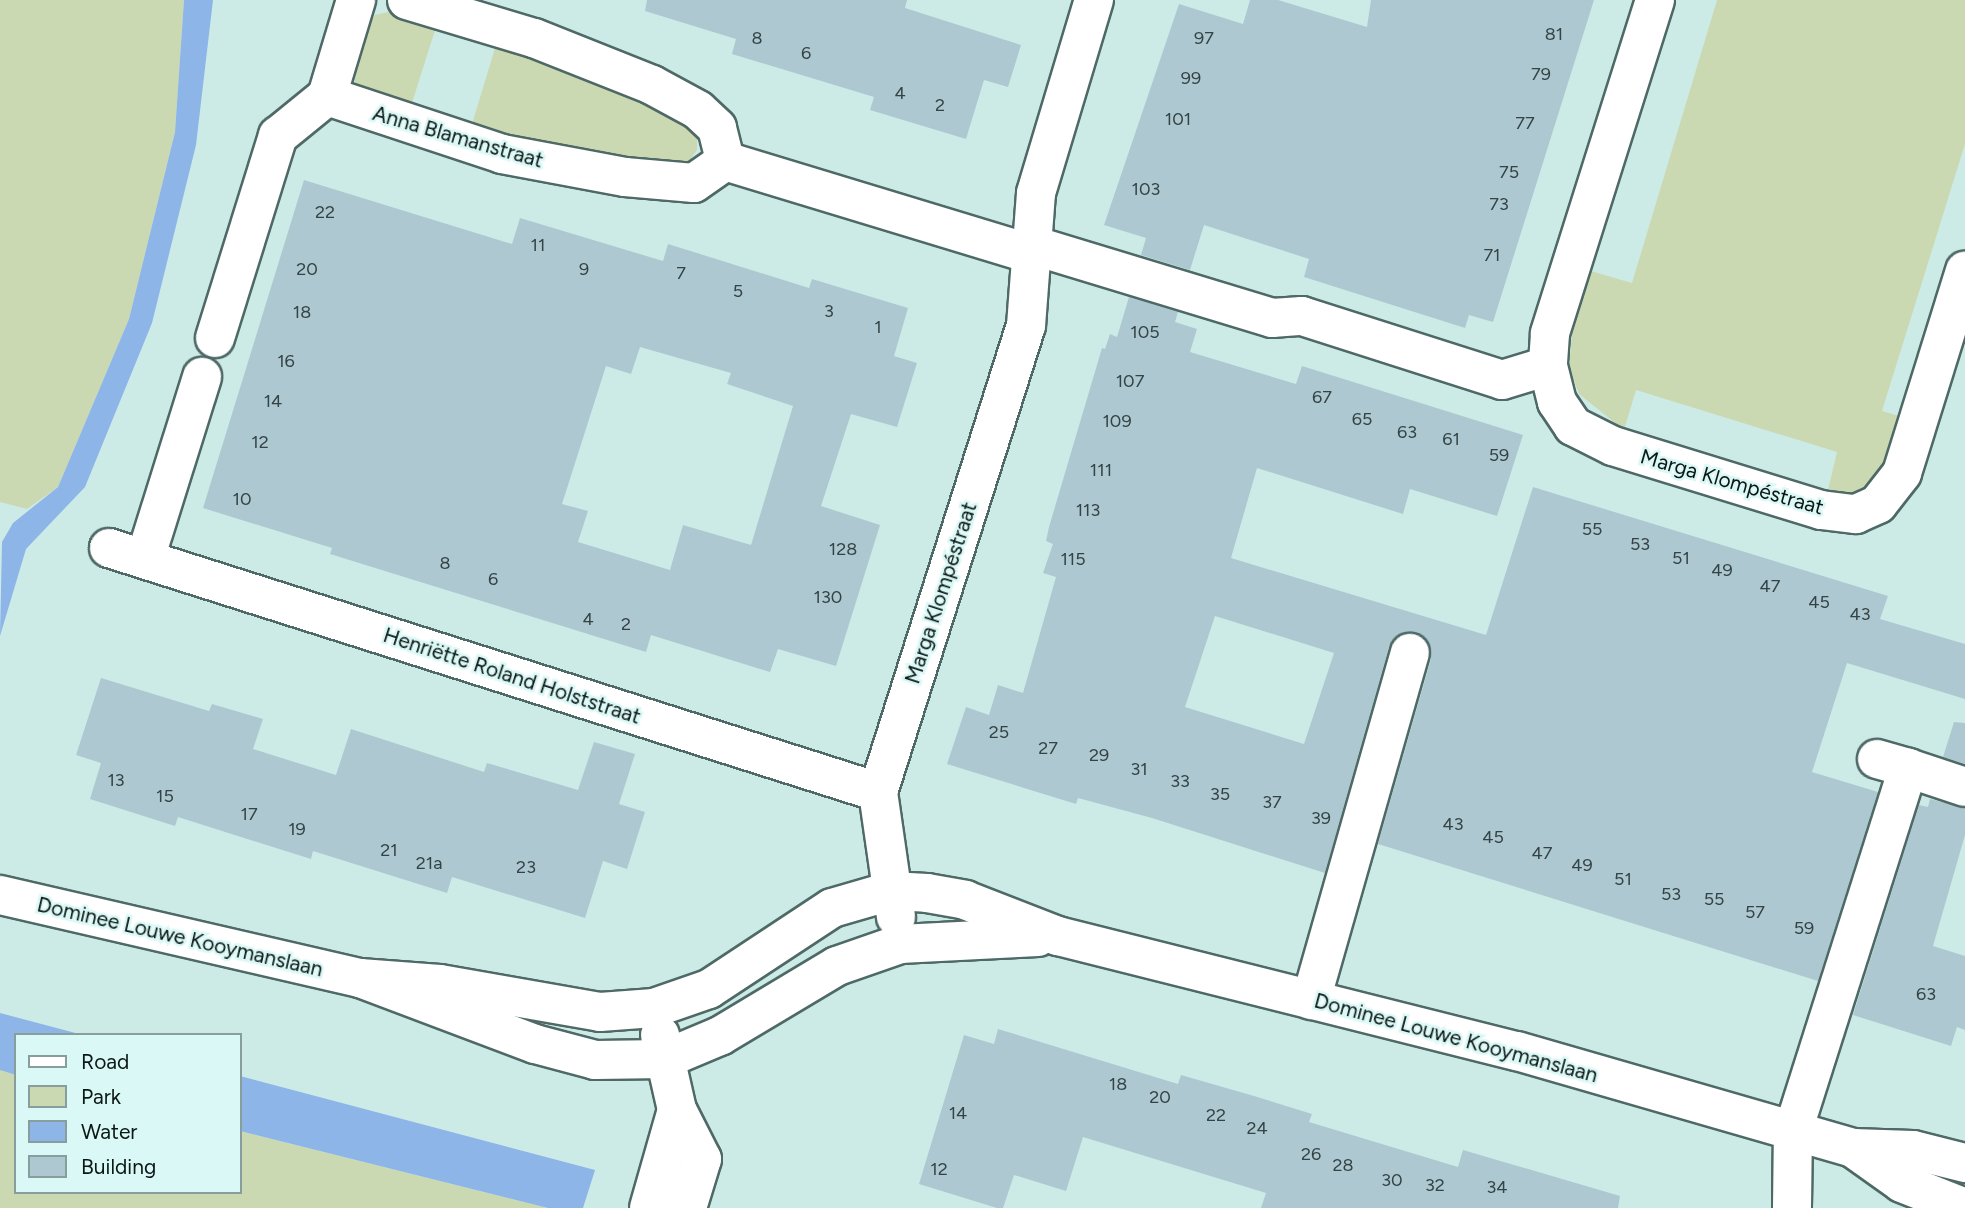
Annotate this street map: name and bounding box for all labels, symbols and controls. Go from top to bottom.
house number: 81 [1545,23,1563,45]
house number: 8 [751,27,763,49]
house number: 97 [1194,27,1214,49]
house number: 6 [801,42,811,64]
house number: 79 [1531,63,1551,85]
house number: 99 [1181,67,1201,89]
house number: 4 [894,82,906,104]
house number: 2 [935,94,945,116]
street label: Anna Blamanstraat [370,101,546,173]
house number: 101 [1165,108,1191,130]
house number: 77 [1515,112,1535,134]
house number: 75 [1499,161,1519,183]
house number: 103 [1132,178,1160,200]
house number: 73 [1489,193,1509,215]
house number: 22 [315,201,335,223]
house number: 11 [531,234,545,256]
house number: 71 [1483,244,1501,266]
house number: 20 [296,258,318,280]
house number: 9 [579,258,589,280]
house number: 7 [676,262,686,284]
house number: 5 [733,280,743,302]
house number: 3 [824,300,834,322]
house number: 18 [293,301,311,323]
house number: 1 [874,316,882,338]
house number: 105 [1130,321,1160,343]
house number: 16 [277,350,295,372]
house number: 107 [1116,370,1144,392]
house number: 67 [1312,386,1332,408]
house number: 14 [264,390,282,412]
house number: 65 [1352,408,1372,430]
house number: 109 [1102,410,1132,432]
house number: 63 [1397,421,1417,443]
house number: 61 [1442,428,1460,450]
house number: 12 [251,431,269,453]
house number: 59 [1489,444,1509,466]
street label: Marga Klompéstraat [1638,444,1826,520]
house number: 111 [1090,459,1112,481]
house number: 10 [233,488,251,510]
street label: Marga Klompéstraat [900,499,982,687]
house number: 113 [1076,499,1100,521]
house number: 55 [1582,518,1602,540]
house number: 53 [1630,533,1650,555]
house number: 128 [829,538,857,560]
house number: 51 [1672,547,1690,569]
house number: 115 [1060,548,1086,570]
house number: 8 [439,552,451,574]
house number: 49 [1711,559,1733,581]
house number: 6 [488,568,498,590]
house number: 47 [1760,575,1780,597]
house number: 130 [814,586,842,608]
house number: 45 [1808,591,1830,613]
house number: 43 [1850,603,1870,625]
house number: 4 [582,608,594,630]
house number: 2 [621,613,631,635]
street label: Henriëtte Roland Holststraat [380,622,644,730]
house number: 25 [989,721,1009,743]
house number: 27 [1038,737,1058,759]
house number: 29 [1089,744,1109,766]
house number: 31 [1130,758,1148,780]
house number: 13 [107,769,125,791]
house number: 33 [1170,770,1190,792]
house number: 35 [1210,783,1230,805]
house number: 15 [156,785,174,807]
house number: 37 [1262,791,1282,813]
house number: 17 [240,803,258,825]
house number: 39 [1311,807,1331,829]
house number: 43 [1443,813,1463,835]
house number: 19 [288,818,306,840]
house number: 45 [1482,826,1504,848]
house number: 21 [380,839,398,861]
house number: 47 [1532,842,1552,864]
house number: 21a [416,852,442,874]
house number: 49 [1571,854,1593,876]
house number: 23 [516,856,536,878]
house number: 51 [1614,868,1632,890]
house number: 53 [1661,883,1681,905]
house number: 55 [1704,888,1724,910]
street label: Dominee Louwe Kooymanslaan [35,892,325,982]
house number: 57 [1745,901,1765,923]
house number: 59 [1794,917,1814,939]
house number: 63 [1916,983,1936,1005]
street label: Dominee Louwe Kooymanslaan [1311,988,1601,1088]
legend [14,1033,242,1194]
text: Road [81,1049,129,1074]
house number: 18 [1109,1073,1127,1095]
text: Park [81,1084,121,1109]
house number: 20 [1149,1086,1171,1108]
house number: 14 [949,1102,967,1124]
house number: 22 [1206,1104,1226,1126]
house number: 24 [1246,1117,1268,1139]
text: Water [81,1119,137,1144]
house number: 26 [1301,1143,1321,1165]
text: Building [81,1154,156,1179]
house number: 28 [1332,1154,1354,1176]
house number: 12 [930,1158,948,1180]
house number: 30 [1381,1169,1403,1191]
house number: 32 [1425,1174,1445,1196]
house number: 34 [1487,1176,1507,1198]

